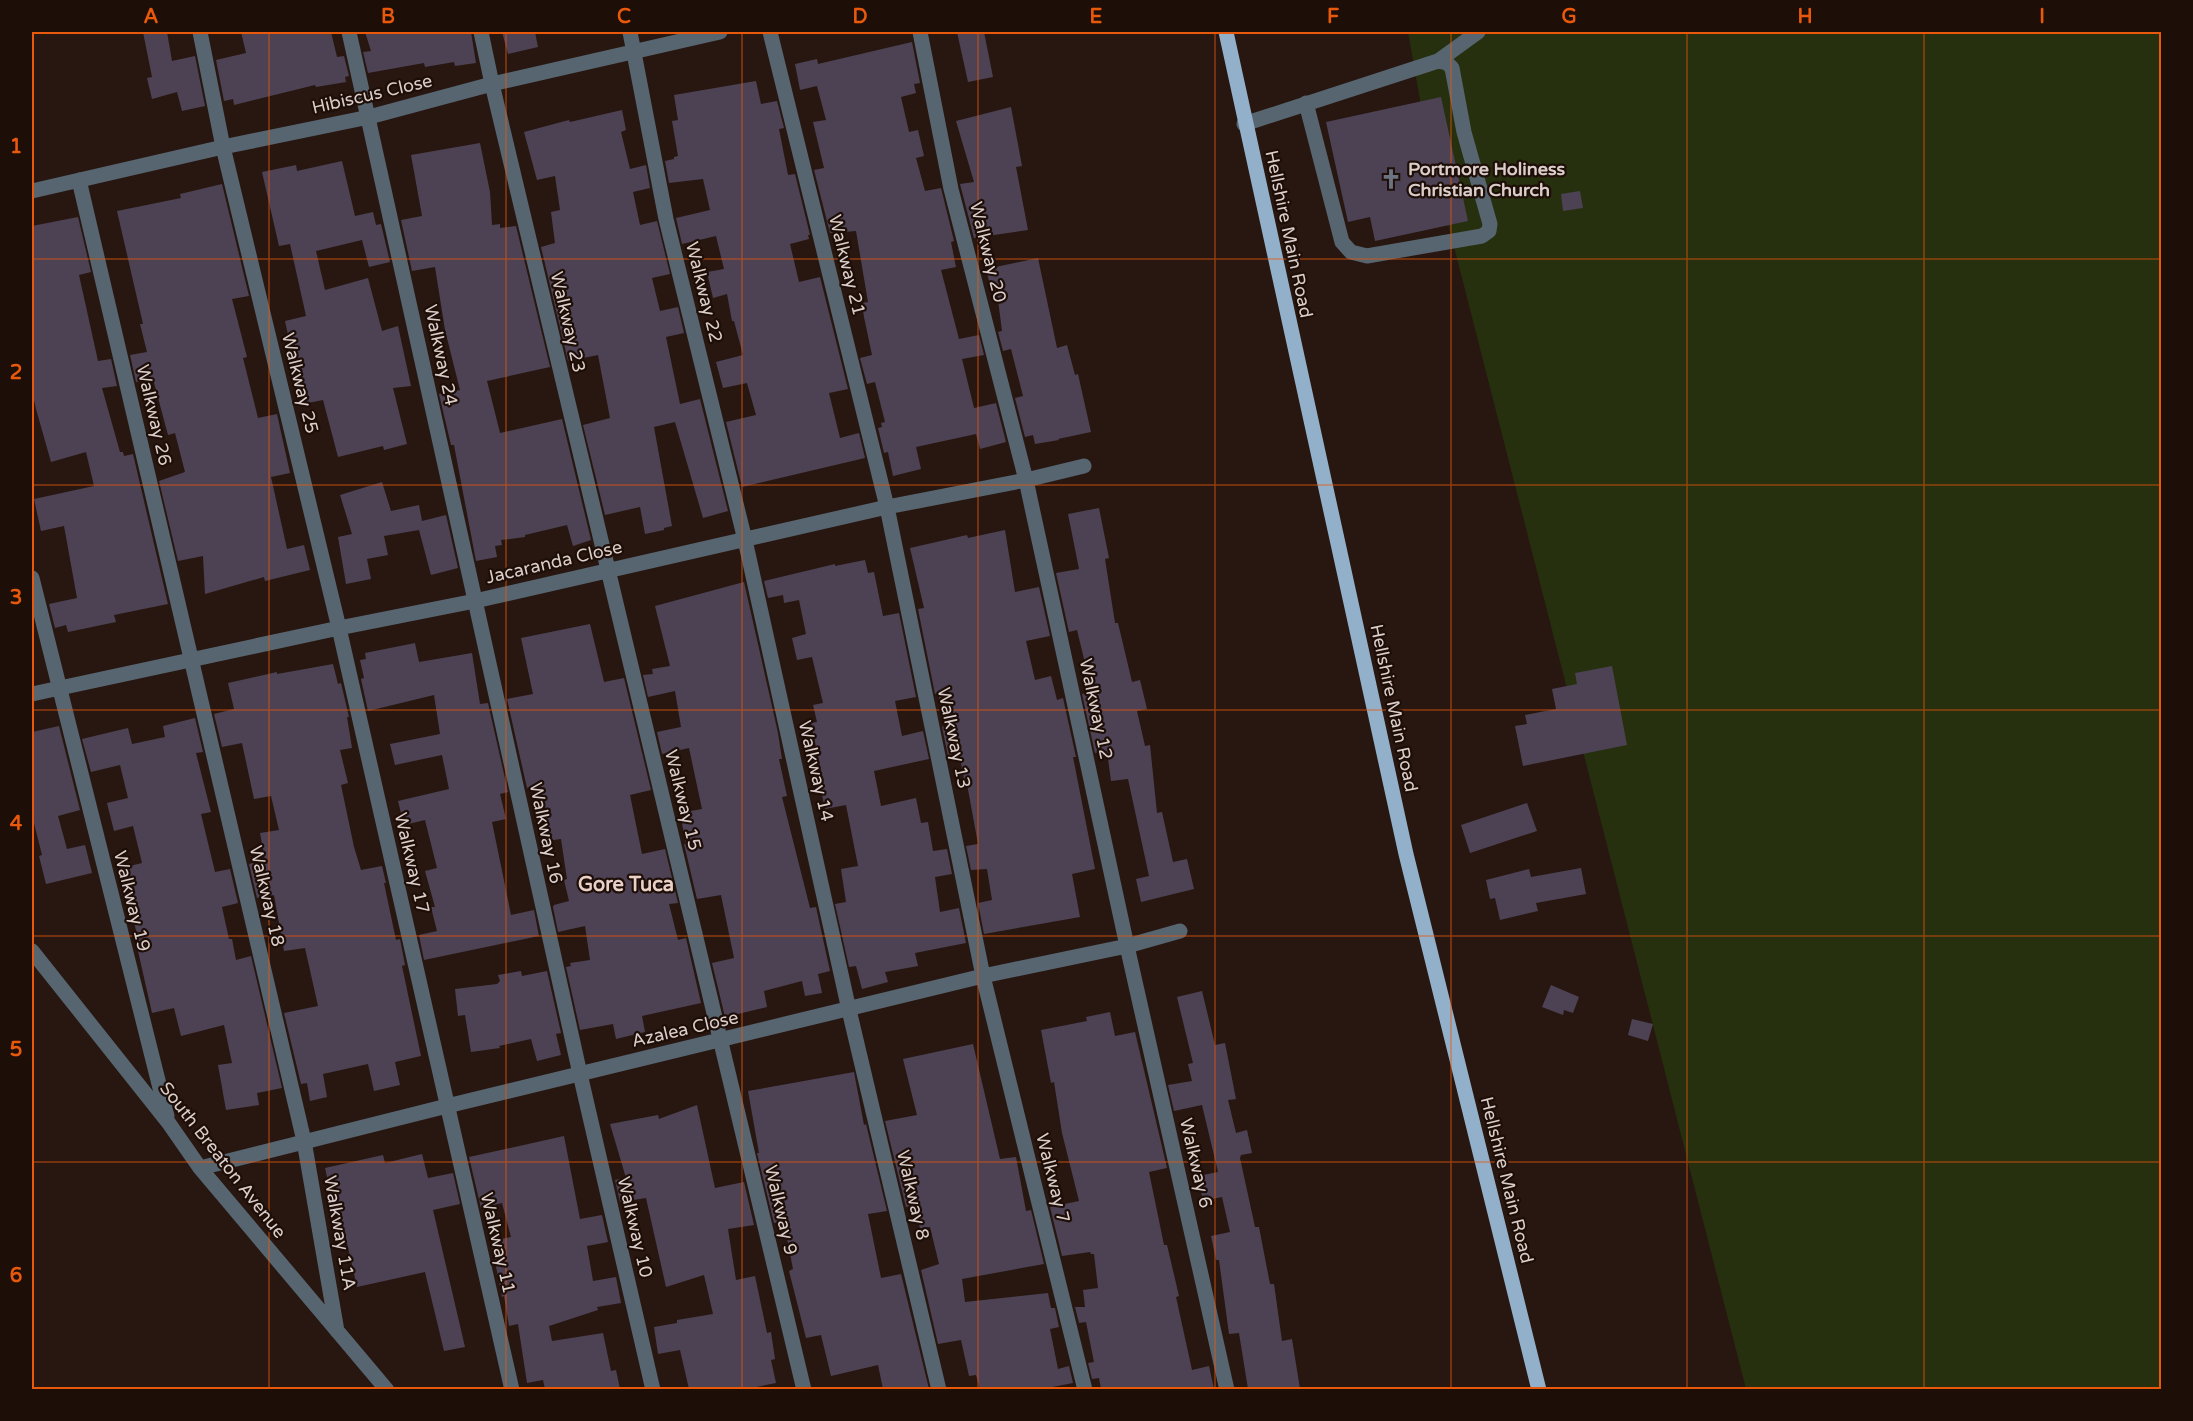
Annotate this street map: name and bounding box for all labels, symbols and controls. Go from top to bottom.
text: A [144,5,159,29]
text: B [381,5,395,29]
text: C [617,5,631,29]
text: D [852,5,868,29]
text: E [1090,5,1103,29]
text: F [1327,5,1339,29]
text: G [1561,5,1577,29]
text: H [1797,5,1813,29]
text: I [2039,5,2045,29]
street label: Hibiscus Close [310,69,434,119]
text: 1 [10,135,22,159]
street label: Hellshire Main Road [1260,148,1318,320]
place label: Portmore Holiness Christian Church [1408,158,1566,201]
church icon: Portmore Holiness Christian Church [1379,167,1403,191]
street label: Walkway 20 [965,199,1011,305]
street label: Walkway 21 [824,212,870,318]
street label: Walkway 22 [681,239,727,345]
street label: Walkway 23 [546,269,590,375]
street label: Walkway 24 [420,302,462,408]
street label: Walkway 25 [277,330,323,436]
text: 2 [10,361,22,385]
street label: Walkway 26 [132,362,176,468]
street label: Jacaranda Close [484,536,624,588]
text: 3 [10,586,22,610]
street label: Hellshire Main Road [1365,622,1423,794]
street label: Walkway 12 [1075,656,1117,762]
street label: Walkway 13 [933,685,975,791]
street label: Walkway 14 [794,718,838,824]
street label: Walkway 15 [660,747,706,853]
street label: Walkway 16 [525,780,567,886]
street label: Walkway 17 [390,810,434,916]
text: 4 [10,812,23,836]
street label: Walkway 18 [245,843,289,949]
street label: Walkway 19 [109,848,155,954]
district label: Gore Tuca [578,873,674,897]
street label: Azalea Close [630,1006,740,1052]
text: 5 [10,1038,22,1062]
street label: South Breaton Avenue [155,1077,291,1243]
street label: Hellshire Main Road [1476,1094,1538,1266]
street label: Walkway 6 [1175,1116,1217,1210]
street label: Walkway 7 [1031,1131,1075,1225]
street label: Walkway 8 [892,1148,934,1242]
street label: Walkway 9 [760,1163,802,1257]
street label: Walkway 11A [319,1174,361,1292]
street label: Walkway 10 [613,1174,657,1280]
street label: Walkway 11 [476,1190,520,1296]
text: 6 [10,1264,22,1288]

